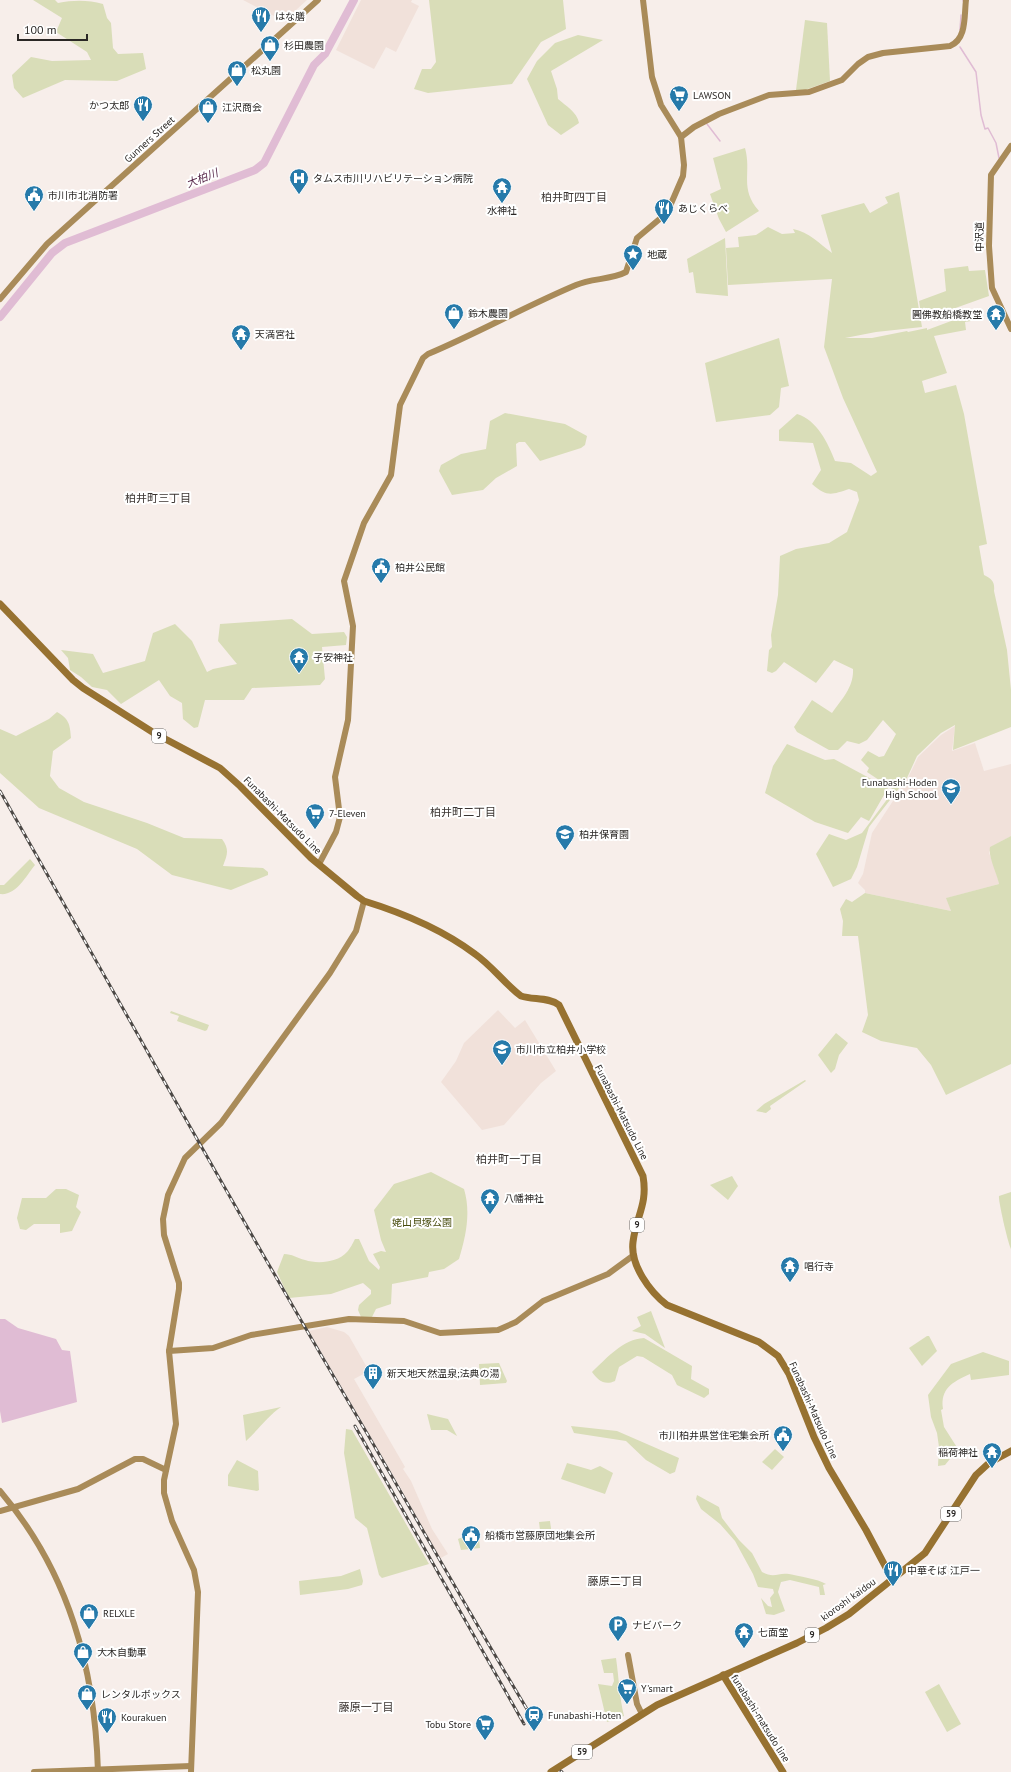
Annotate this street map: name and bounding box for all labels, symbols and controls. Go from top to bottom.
restaurant icon: はな膳 [250,5,272,33]
place label: はな膳 [275,10,305,23]
scale bar [18,16,87,42]
text: 100 m [24,22,57,37]
shop icon: 杉田農園 [259,34,281,62]
place label: 杉田農園 [284,39,324,52]
shop icon: 松丸園 [226,59,248,87]
place label: 松丸園 [251,64,281,77]
supermarket icon: LAWSON [668,84,690,112]
place label: LAWSON [693,89,731,102]
restaurant icon: かつ太郎 [132,94,154,122]
shop icon: 江沢商会 [197,96,219,124]
place label: かつ太郎 [89,99,129,112]
place label: 江沢商会 [222,101,262,114]
street label: Gunners Street [121,113,178,165]
water label: 大柏川 [184,165,221,190]
hospital icon: タムス市川リハビリテーション病院 [288,167,310,195]
place label: タムス市川リハビリテーション病院 [313,172,473,185]
temple icon: 水神社 [491,176,513,204]
public building icon: 市川市北消防署 [23,184,45,212]
place label: 市川市北消防署 [48,189,118,202]
district label: 柏井町四丁目 [541,190,607,204]
restaurant icon: あじくらべ [653,197,675,225]
place label: あじくらべ [678,202,728,215]
place label: 水神社 [487,204,517,217]
street label: 中沢道 [973,222,986,252]
place icon: 地蔵 [622,243,644,271]
place label: 地蔵 [647,248,667,261]
shop icon: 鈴木農園 [443,302,465,330]
temple icon: 圓佛教船橋教堂 [985,303,1007,331]
place label: 鈴木農園 [468,307,508,320]
place label: 圓佛教船橋教堂 [912,308,982,321]
temple icon: 天満宮社 [230,323,252,351]
place label: 天満宮社 [255,328,295,341]
district label: 柏井町三丁目 [125,491,191,505]
public building icon: 柏井公民館 [370,556,392,584]
place label: 柏井公民館 [395,561,445,574]
temple icon: 子安神社 [288,646,310,674]
place label: 子安神社 [313,651,353,664]
road number: 9 [152,729,166,743]
street label: Funabashi-Matsudo Line [241,774,324,857]
place label: Funabashi-Hoden High School [862,776,937,801]
school or university icon: Funabashi-Hoden High School [940,777,962,805]
supermarket icon: 7-Eleven [304,802,326,830]
district label: 柏井町二丁目 [430,805,496,819]
place label: 7-Eleven [329,807,366,820]
school or university icon: 柏井保育園 [554,823,576,851]
place label: 柏井保育園 [579,828,629,841]
school or university icon: 市川市立柏井小学校 [491,1038,513,1066]
place label: 市川市立柏井小学校 [516,1043,606,1056]
street label: Funabashi-Matsudo Line [592,1063,651,1162]
district label: 柏井町一丁目 [476,1152,542,1166]
temple icon: 八幡神社 [479,1187,501,1215]
place label: 八幡神社 [504,1192,544,1205]
park label: 姥山貝塚公園 [392,1216,452,1229]
road number: 9 [630,1218,644,1232]
temple icon: 唱行寺 [779,1255,801,1283]
place label: 唱行寺 [804,1260,834,1273]
street label: Funabashi-Matsudo Line [786,1360,841,1461]
building icon: 新天地天然温泉;法典の湯 [362,1362,384,1390]
place label: 新天地天然温泉;法典の湯 [387,1367,500,1380]
public building icon: 市川柏井県営住宅集会所 [772,1424,794,1452]
place label: 市川柏井県営住宅集会所 [659,1429,769,1442]
temple icon: 稲荷神社 [981,1441,1003,1469]
place label: 稲荷神社 [938,1446,978,1459]
road number: 59 [941,1507,961,1521]
public building icon: 船橋市営藤原団地集会所 [460,1524,482,1552]
place label: 船橋市営藤原団地集会所 [485,1529,595,1542]
restaurant icon: 中華そば 江戸一 [882,1559,904,1587]
place label: 中華そば 江戸一 [907,1564,980,1577]
district label: 藤原二丁目 [588,1574,643,1588]
street label: kioroshi kaidou [818,1575,878,1624]
shop icon: RELXLE [78,1602,100,1630]
place label: RELXLE [103,1607,135,1620]
parking icon: ナビパーク [607,1614,629,1642]
place label: ナビパーク [632,1619,682,1632]
temple icon: 七面堂 [733,1621,755,1649]
place label: 七面堂 [758,1626,788,1639]
road number: 9 [805,1628,819,1642]
shop icon: 大木自動車 [72,1641,94,1669]
place label: 大木自動車 [97,1646,147,1659]
street label: funabashi-matsudo line [728,1672,793,1765]
supermarket icon: Y'smart [616,1677,638,1705]
place label: Y'smart [641,1682,673,1695]
shop icon: レンタルボックス [76,1683,98,1711]
place label: レンタルボックス [101,1688,181,1701]
district label: 藤原一丁目 [339,1700,394,1714]
station icon: Funabashi-Hoten [523,1704,545,1732]
restaurant icon: Kourakuen [96,1706,118,1734]
place label: Funabashi-Hoten [548,1709,621,1722]
place label: Kourakuen [121,1711,166,1724]
supermarket icon: Tobu Store [474,1713,496,1741]
place label: Tobu Store [425,1718,471,1731]
road number: 59 [572,1745,592,1759]

